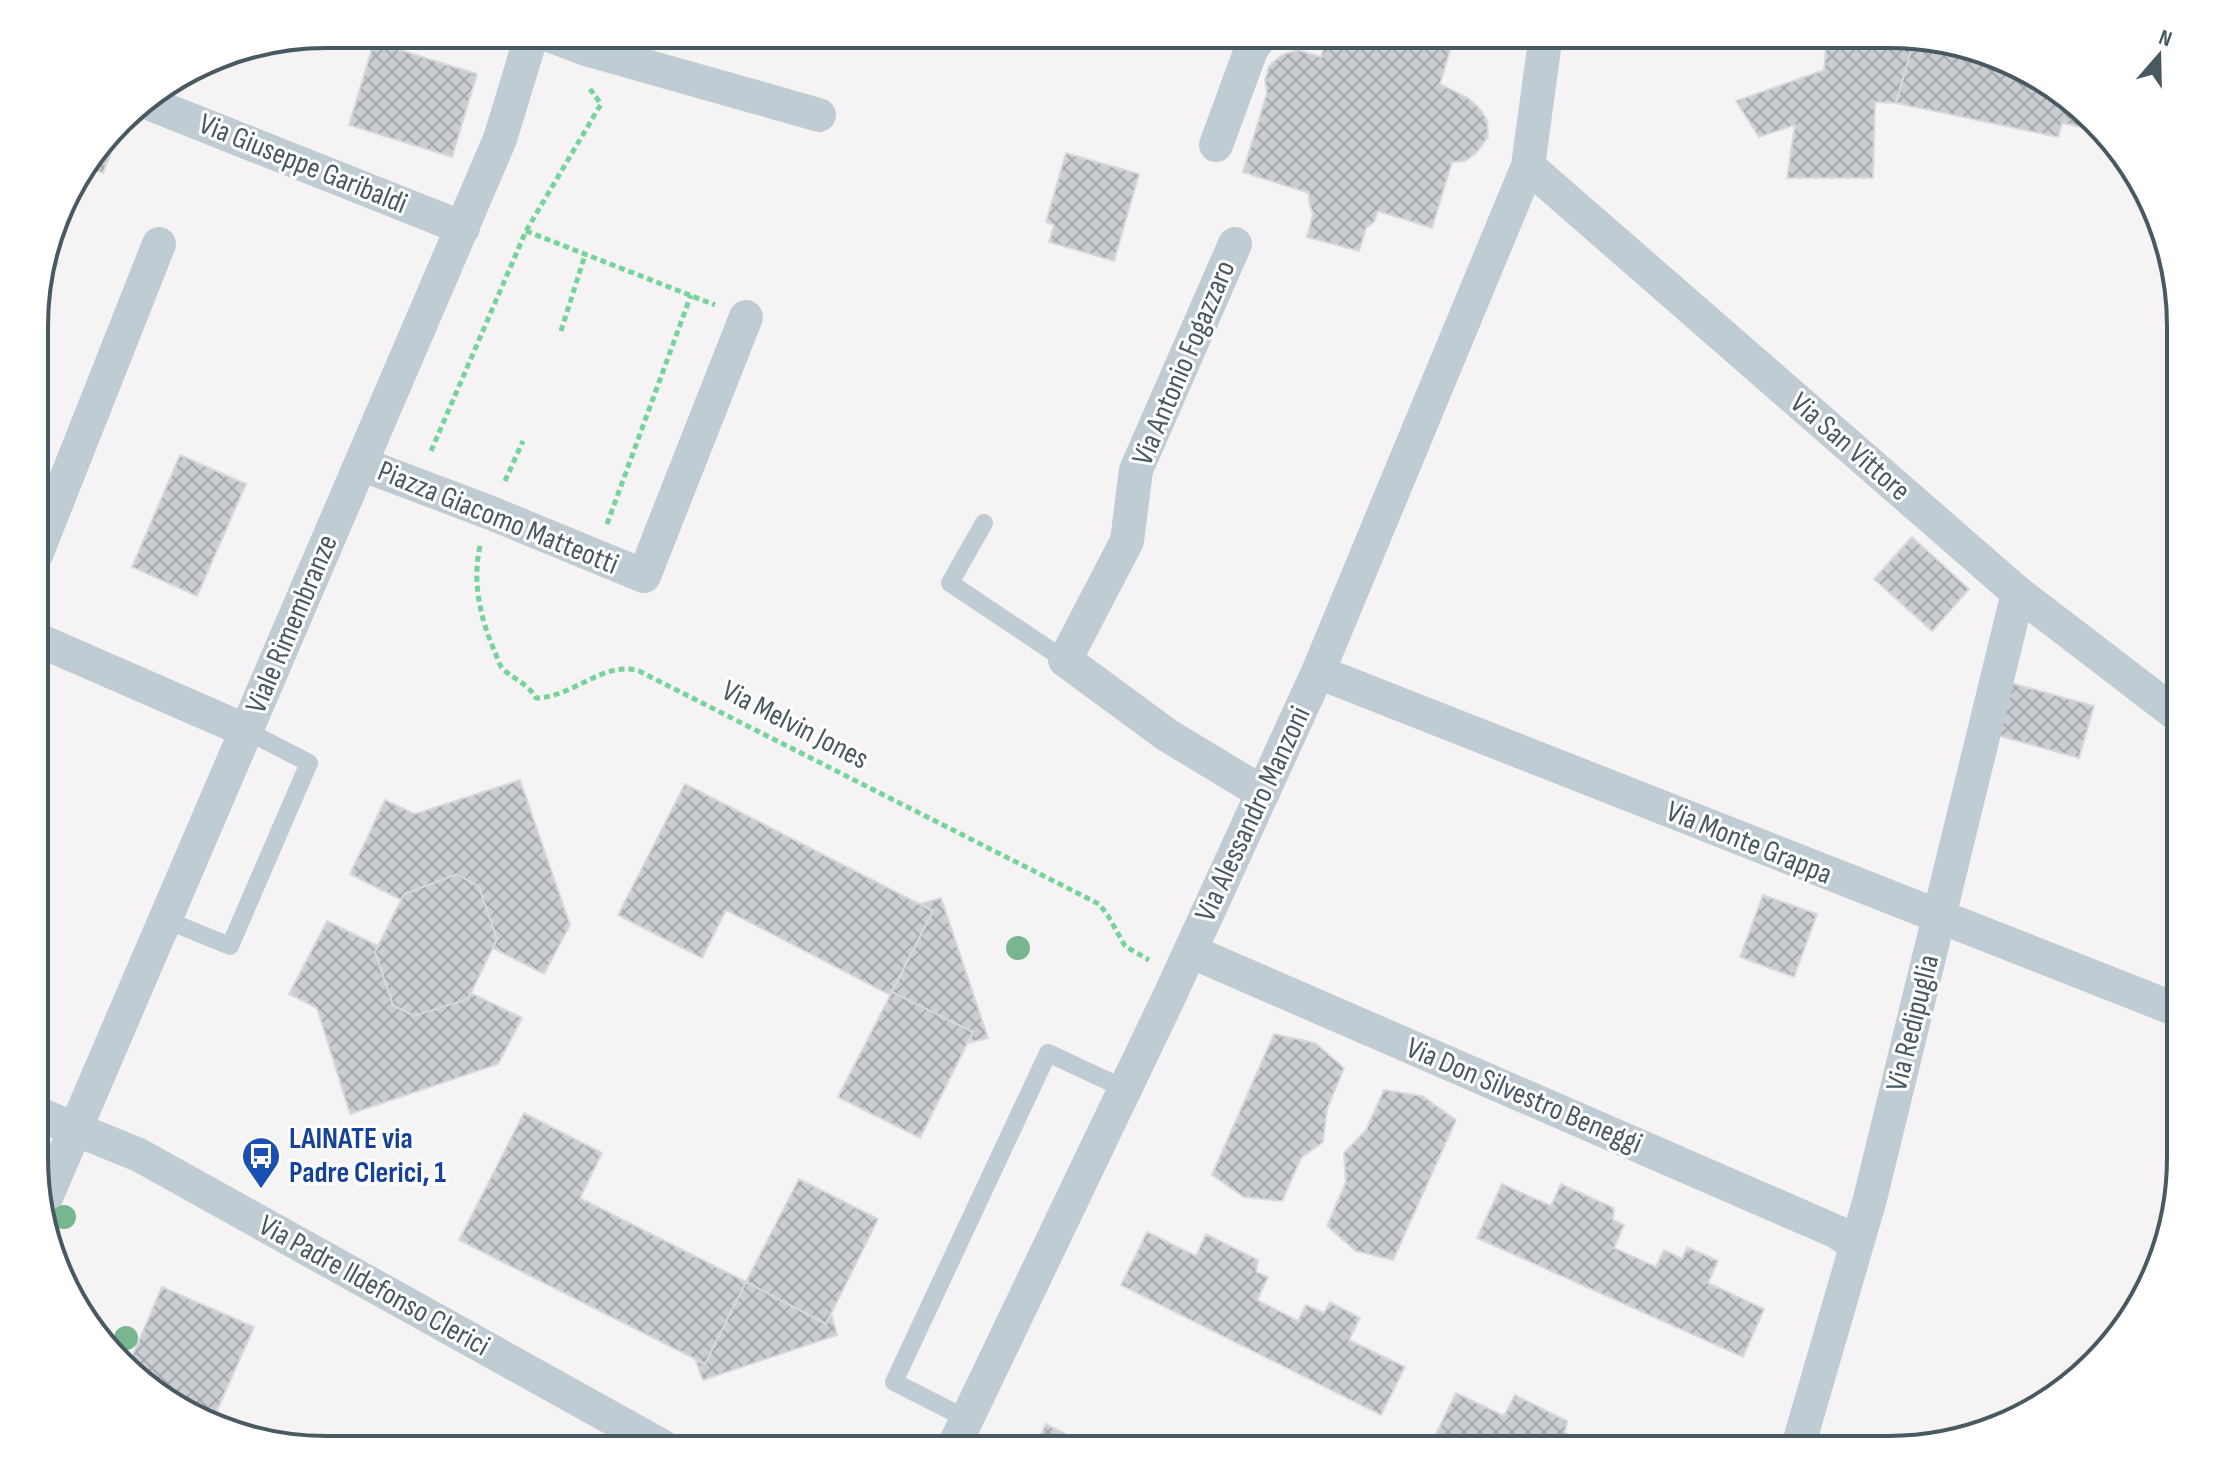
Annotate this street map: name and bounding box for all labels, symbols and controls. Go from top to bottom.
north arrow [2119,16,2199,96]
text: N [2155,24,2175,53]
street label: Via Giuseppe Garibaldi [194,106,412,222]
street label: Via Antonio Fogazzaro [1125,255,1243,471]
street label: Via San Vittore [1783,385,1917,509]
street label: Piazza Giacomo Matteotti [372,453,624,583]
street label: Viale Rimembranze [238,529,346,719]
street label: Via Melvin Jones [716,673,874,777]
street label: Via Alessandro Manzoni [1187,701,1319,927]
street label: Via Monte Grappa [1661,793,1837,893]
street label: Via Redipuglia [1879,951,1947,1095]
street label: Via Don Silvestro Beneggi [1401,1030,1647,1162]
place label: LAINATE via Padre Clerici, 1 [289,1121,446,1191]
bus stop icon: LAINATE via Padre Clerici, 1 [240,1135,282,1190]
street label: Via Padre Ildefonso Clerici [252,1208,496,1364]

